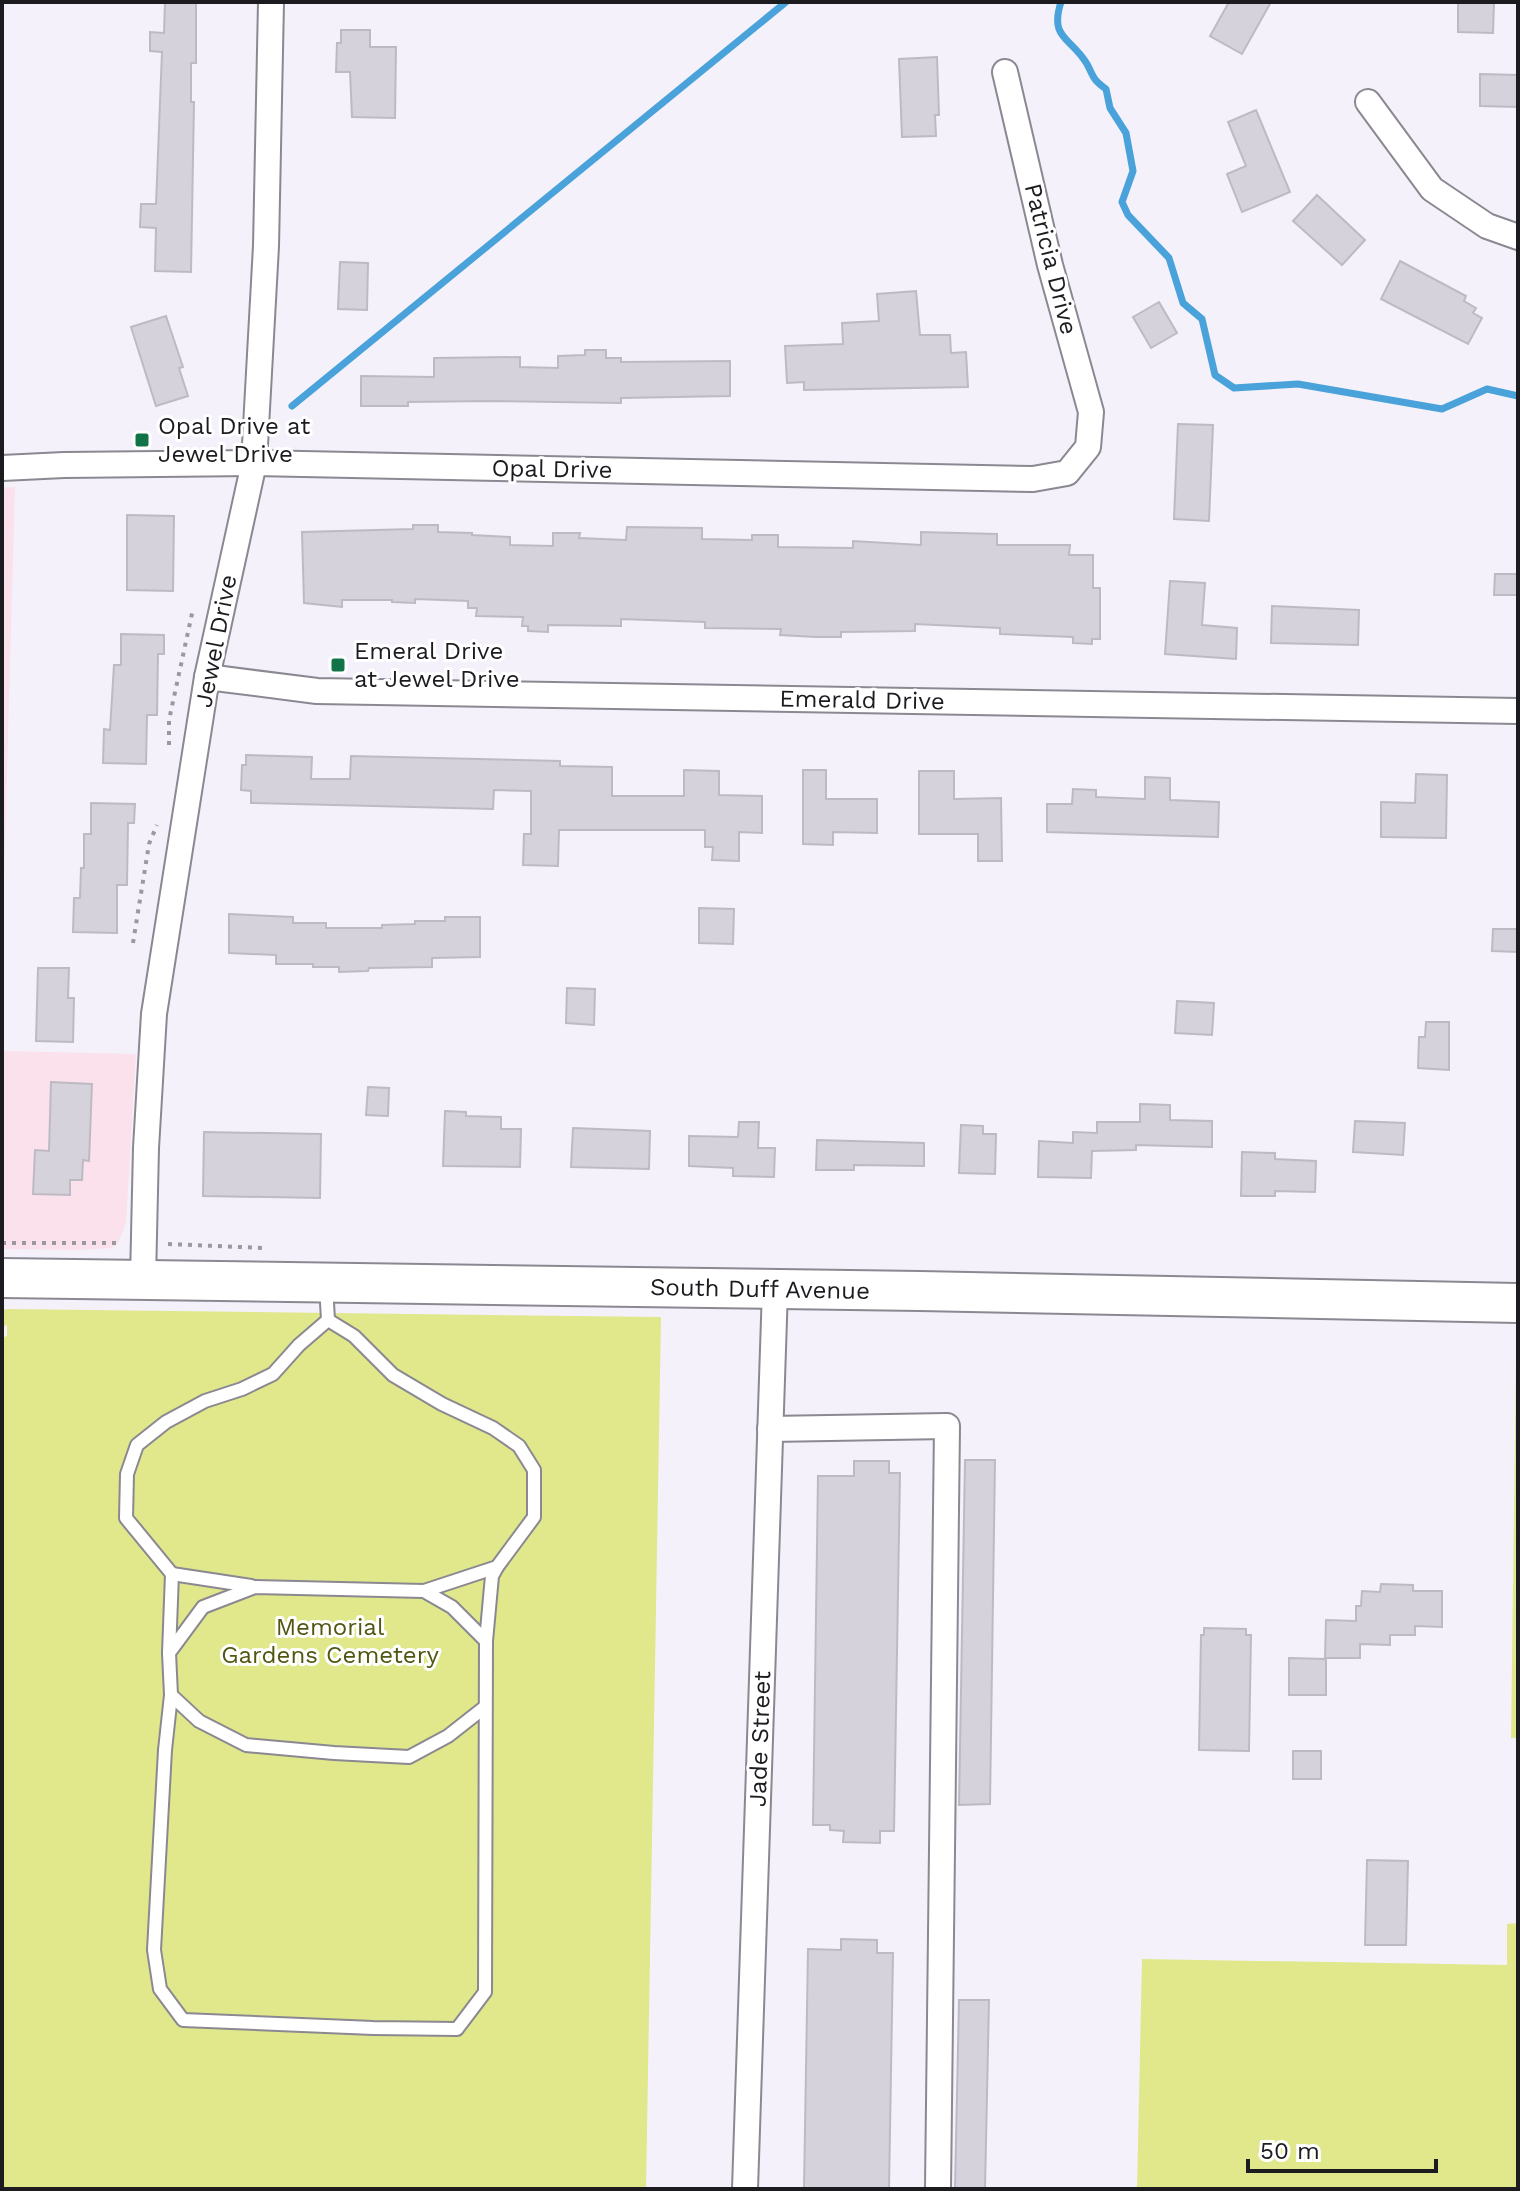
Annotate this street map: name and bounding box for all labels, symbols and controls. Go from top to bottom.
street label: Patricia Drive [1019,181,1083,337]
place label: Opal Drive at Jewel Drive [158,412,310,468]
marker: Opal Drive at Jewel Drive [133,431,151,449]
street label: Opal Drive [491,454,613,484]
street label: Jewel Drive [189,572,243,710]
place label: Emeral Drive at Jewel Drive [354,637,520,693]
marker: Emeral Drive at Jewel Drive [329,656,347,674]
street label: Emerald Drive [779,685,945,715]
street label: South Duff Avenue [650,1273,870,1305]
park label: Memorial Gardens Cemetery [221,1613,439,1669]
street label: Jade Street [744,1671,776,1807]
scale bar [1248,2123,1436,2173]
text: 50 m [1260,2137,1320,2165]

